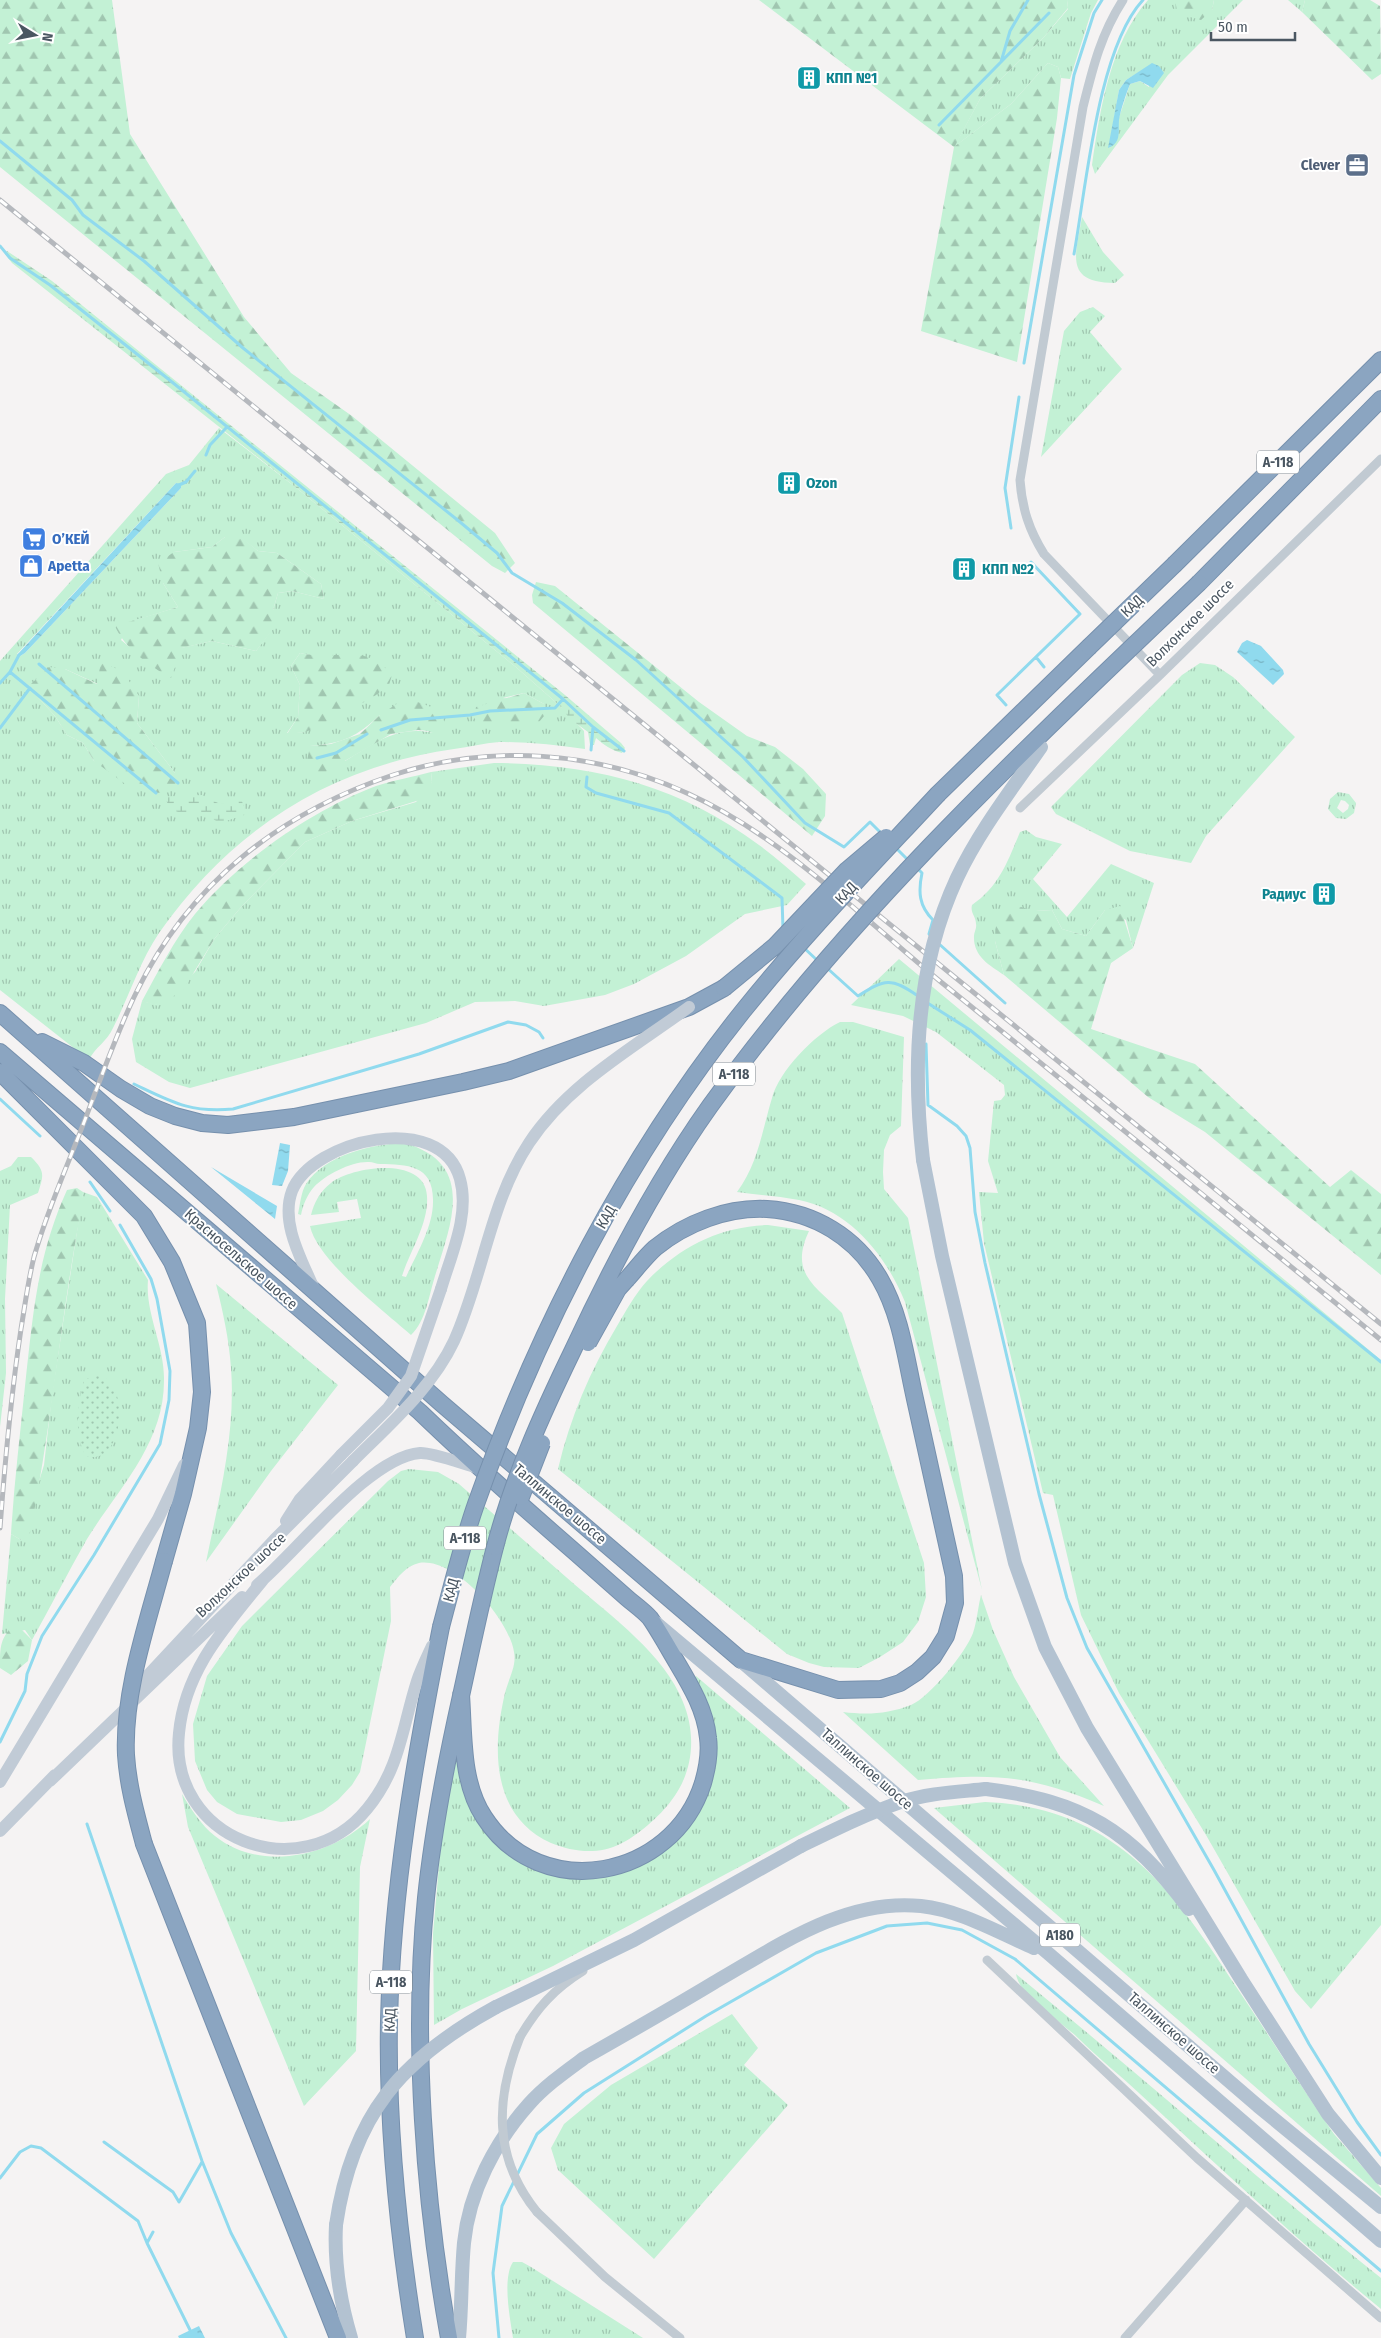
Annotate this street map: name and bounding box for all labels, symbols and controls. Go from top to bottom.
north arrow [10,10,60,60]
scale bar [1211,10,1295,42]
text: 50 m [1218,18,1248,36]
text: N [38,32,56,43]
building icon: КПП №1 [796,65,822,91]
place label: КПП №1 [826,69,877,87]
office icon: Clever [1344,152,1370,178]
place label: Clever [1301,156,1341,174]
road number: А-118 [1257,451,1299,474]
building icon: Ozon [776,470,802,496]
place label: Ozon [806,474,837,492]
supermarket icon: О’КЕЙ [21,526,47,552]
place label: О’КЕЙ [52,530,90,548]
shop icon: Apetta [18,553,44,579]
building icon: КПП №2 [951,556,977,582]
place label: Apetta [47,557,90,575]
place label: КПП №2 [982,560,1034,578]
street label: Волхонское шоссе [1142,575,1238,671]
street label: КАД [1117,591,1147,621]
street label: КАД [831,878,861,908]
building icon: Радиус [1311,881,1337,907]
place label: Радиус [1262,885,1306,903]
road number: А-118 [713,1062,755,1086]
street label: КАД [592,1202,620,1232]
street label: Красносельское шоссе [181,1205,301,1313]
street label: Таллинское шоссе [510,1460,610,1548]
road number: А-118 [444,1526,486,1550]
street label: Волхонское шоссе [192,1529,290,1621]
street label: КАД [439,1576,463,1604]
street label: Таллинское шоссе [818,1724,916,1814]
road number: A180 [1040,1924,1080,1946]
road number: А-118 [370,1970,412,1994]
street label: Таллинское шоссе [1125,1988,1223,2078]
street label: КАД [381,2008,399,2032]

